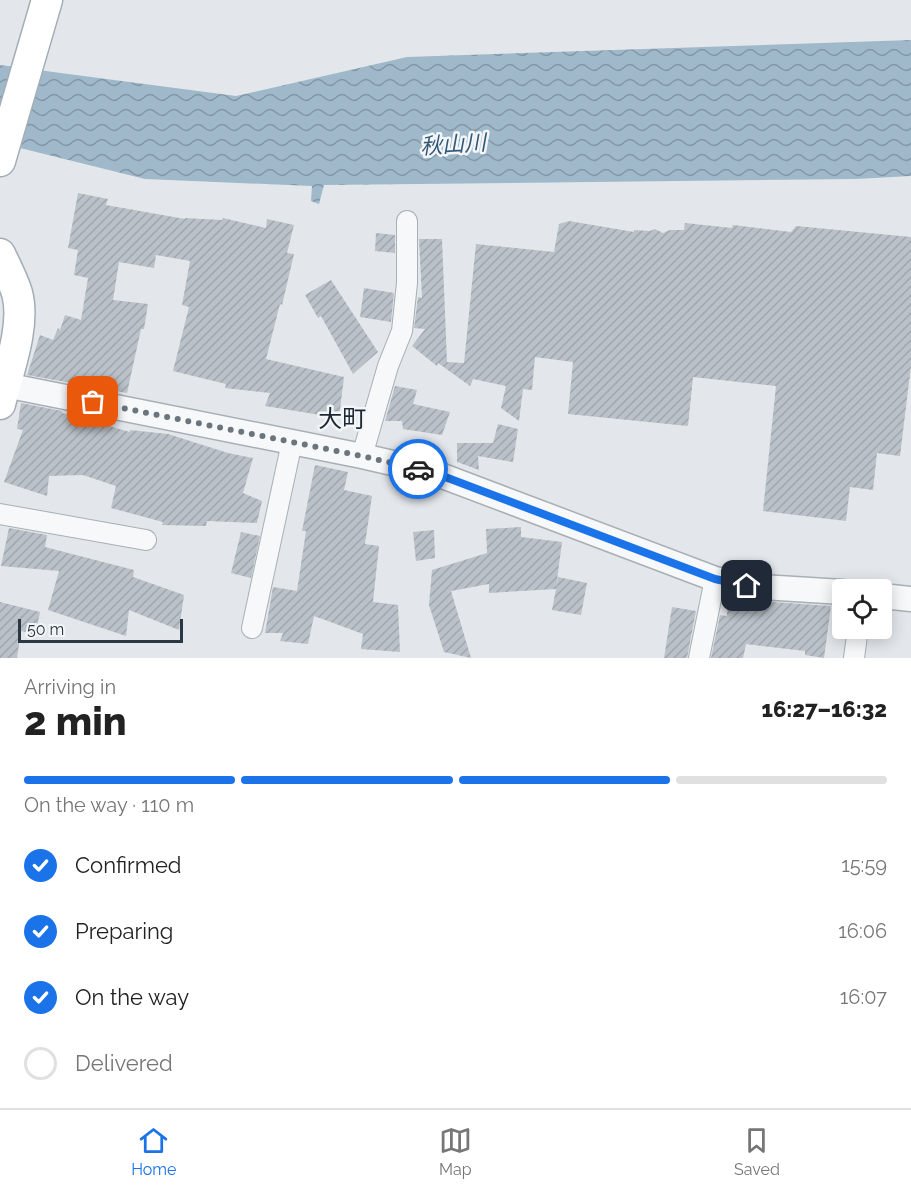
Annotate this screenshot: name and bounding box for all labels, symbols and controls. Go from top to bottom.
water label: 秋山川 [419,129,489,159]
pin [67,376,118,427]
icon: bag [76,385,109,418]
district label: 大町 [318,404,366,433]
courier [388,439,448,499]
icon: car [402,453,435,486]
pin [721,560,772,611]
icon: home [730,569,763,602]
map controls [832,579,892,639]
button: locate [832,579,892,639]
scale bar [18,616,183,644]
text: 50 m [27,620,64,639]
text: Arriving in [24,675,116,699]
text: 16:27–16:32 [762,696,887,722]
text: 2 min [24,698,127,744]
text: On the way · 110 m [24,793,194,817]
icon: check [24,849,57,882]
text: Confirmed [75,852,182,878]
text: 15:59 [841,853,887,877]
icon: check [24,915,57,948]
text: Preparing [75,918,173,944]
text: 16:06 [838,919,887,943]
icon: check [24,981,57,1014]
text: On the way [75,984,189,1010]
text: 16:07 [840,985,887,1009]
text: Delivered [75,1050,173,1076]
tab: Home [131,1124,176,1179]
tab: Map [439,1124,472,1179]
tab: Saved [734,1124,780,1179]

